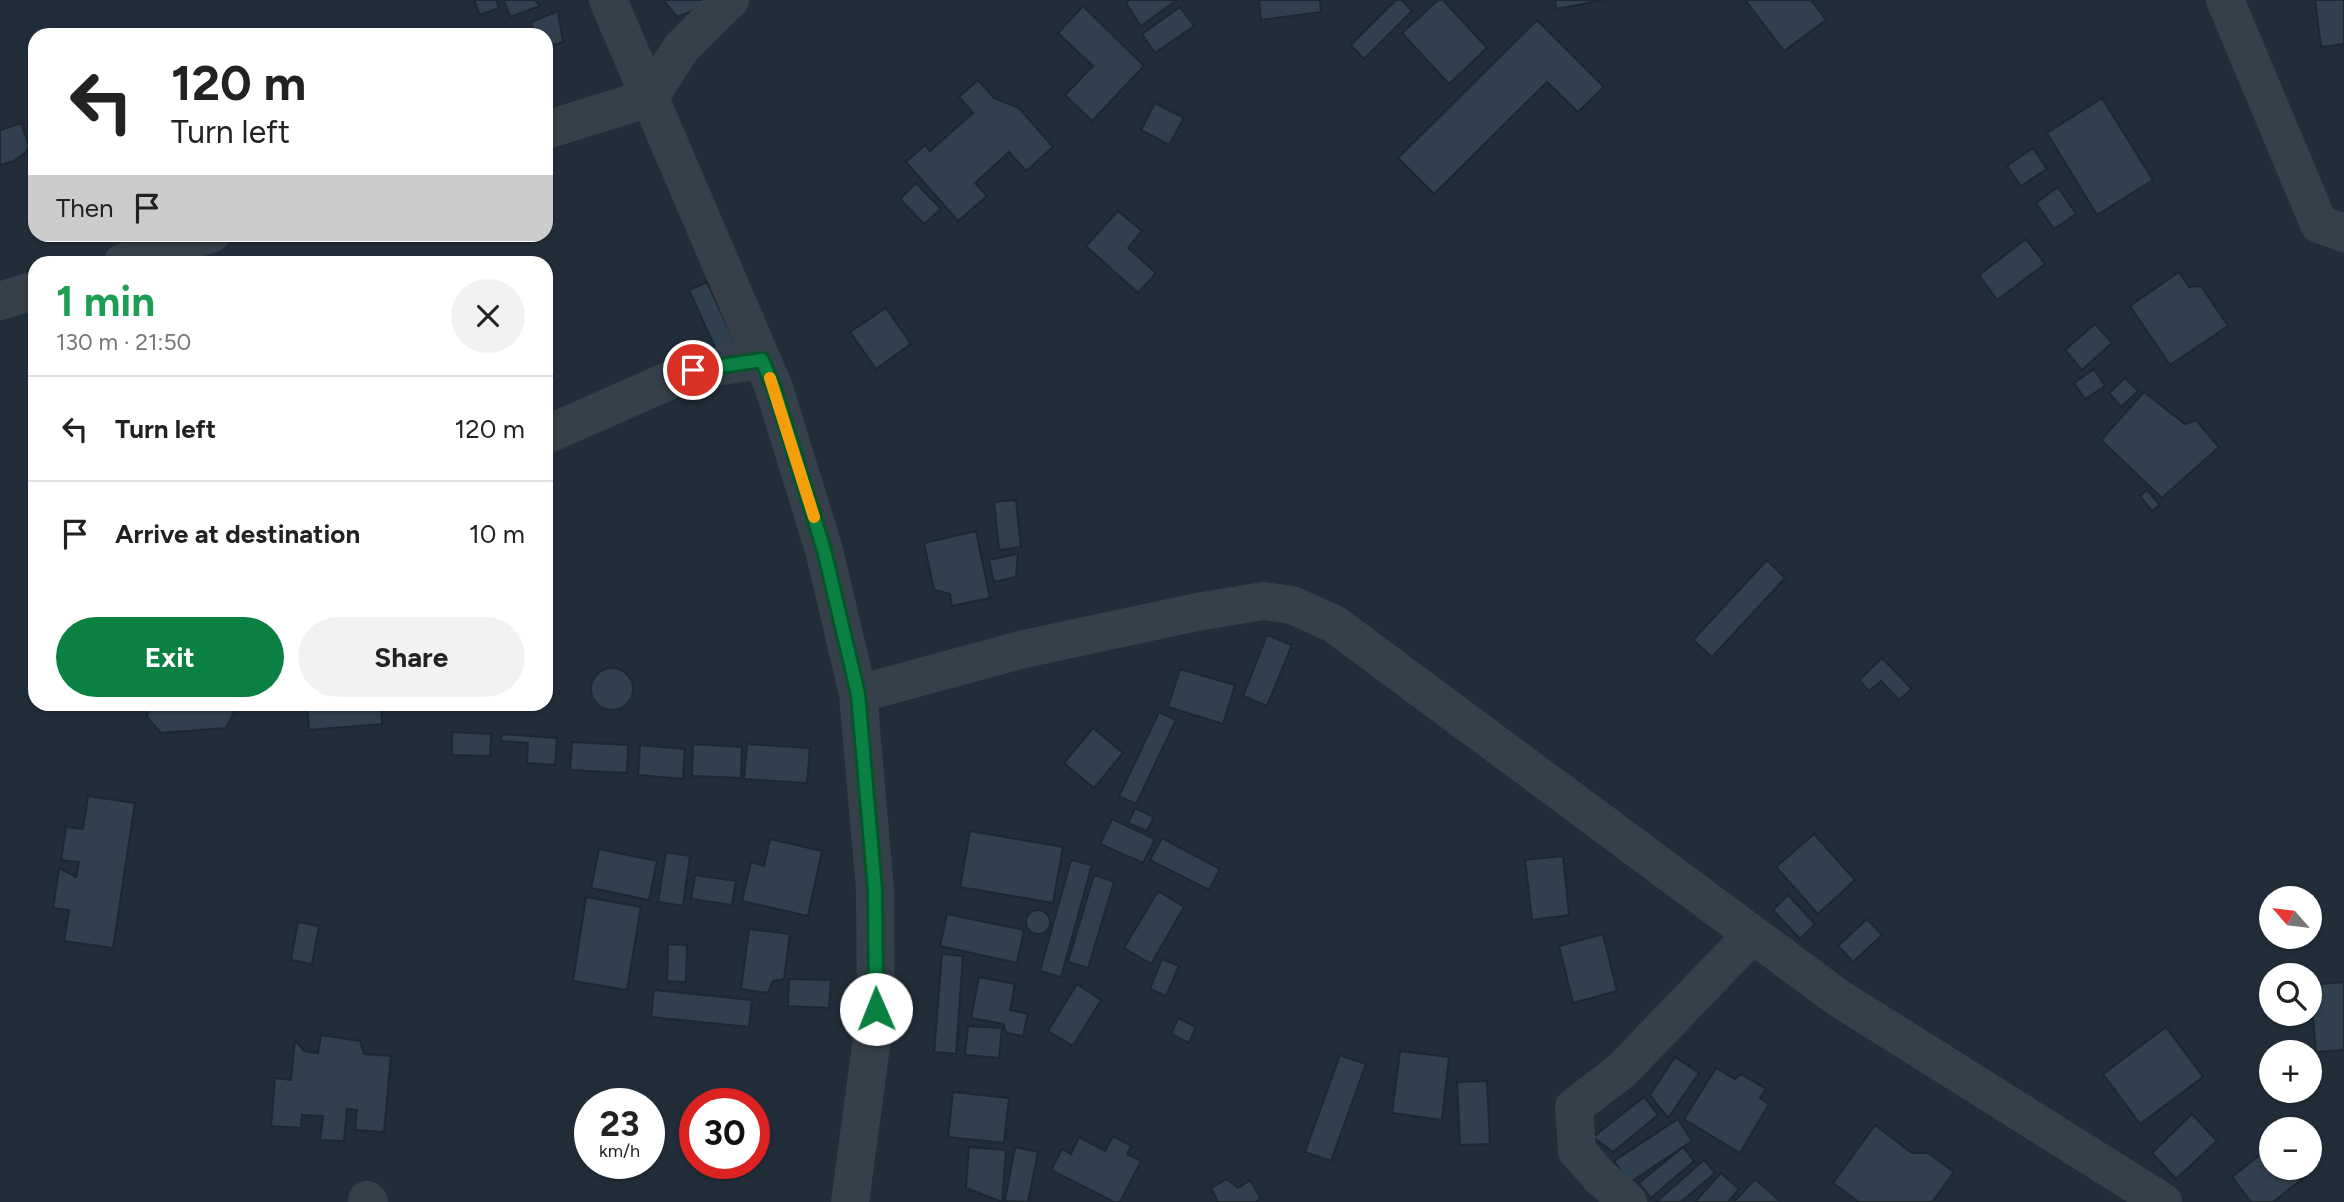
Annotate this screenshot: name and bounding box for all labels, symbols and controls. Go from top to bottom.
text: 120 m [171,53,306,112]
icon: left [56,56,147,147]
text: Turn left [171,113,290,151]
icon: arrive [128,189,166,227]
text: Then [56,192,114,224]
text: 1 min [56,276,155,327]
button: close [451,279,525,353]
text: 130 m · 21:50 [56,328,191,356]
pin [663,340,723,400]
icon: arrive [674,351,712,389]
icon: left [56,410,94,448]
text: Turn left [115,413,216,445]
text: 120 m [455,413,525,445]
icon: arrive [56,515,94,553]
text: Arrive at destination [115,518,360,550]
text: 10 m [469,518,525,550]
button: Exit [56,617,284,697]
button: Share [298,617,525,697]
north arrow [2259,886,2322,948]
map controls [2259,886,2322,1180]
button: search [2259,963,2322,1026]
position arrow [839,972,913,1046]
button: + [2259,1040,2322,1103]
speed limit sign: 30 [679,1088,770,1179]
text: 23 [600,1103,639,1145]
button: − [2259,1117,2322,1180]
text: km/h [599,1140,640,1162]

